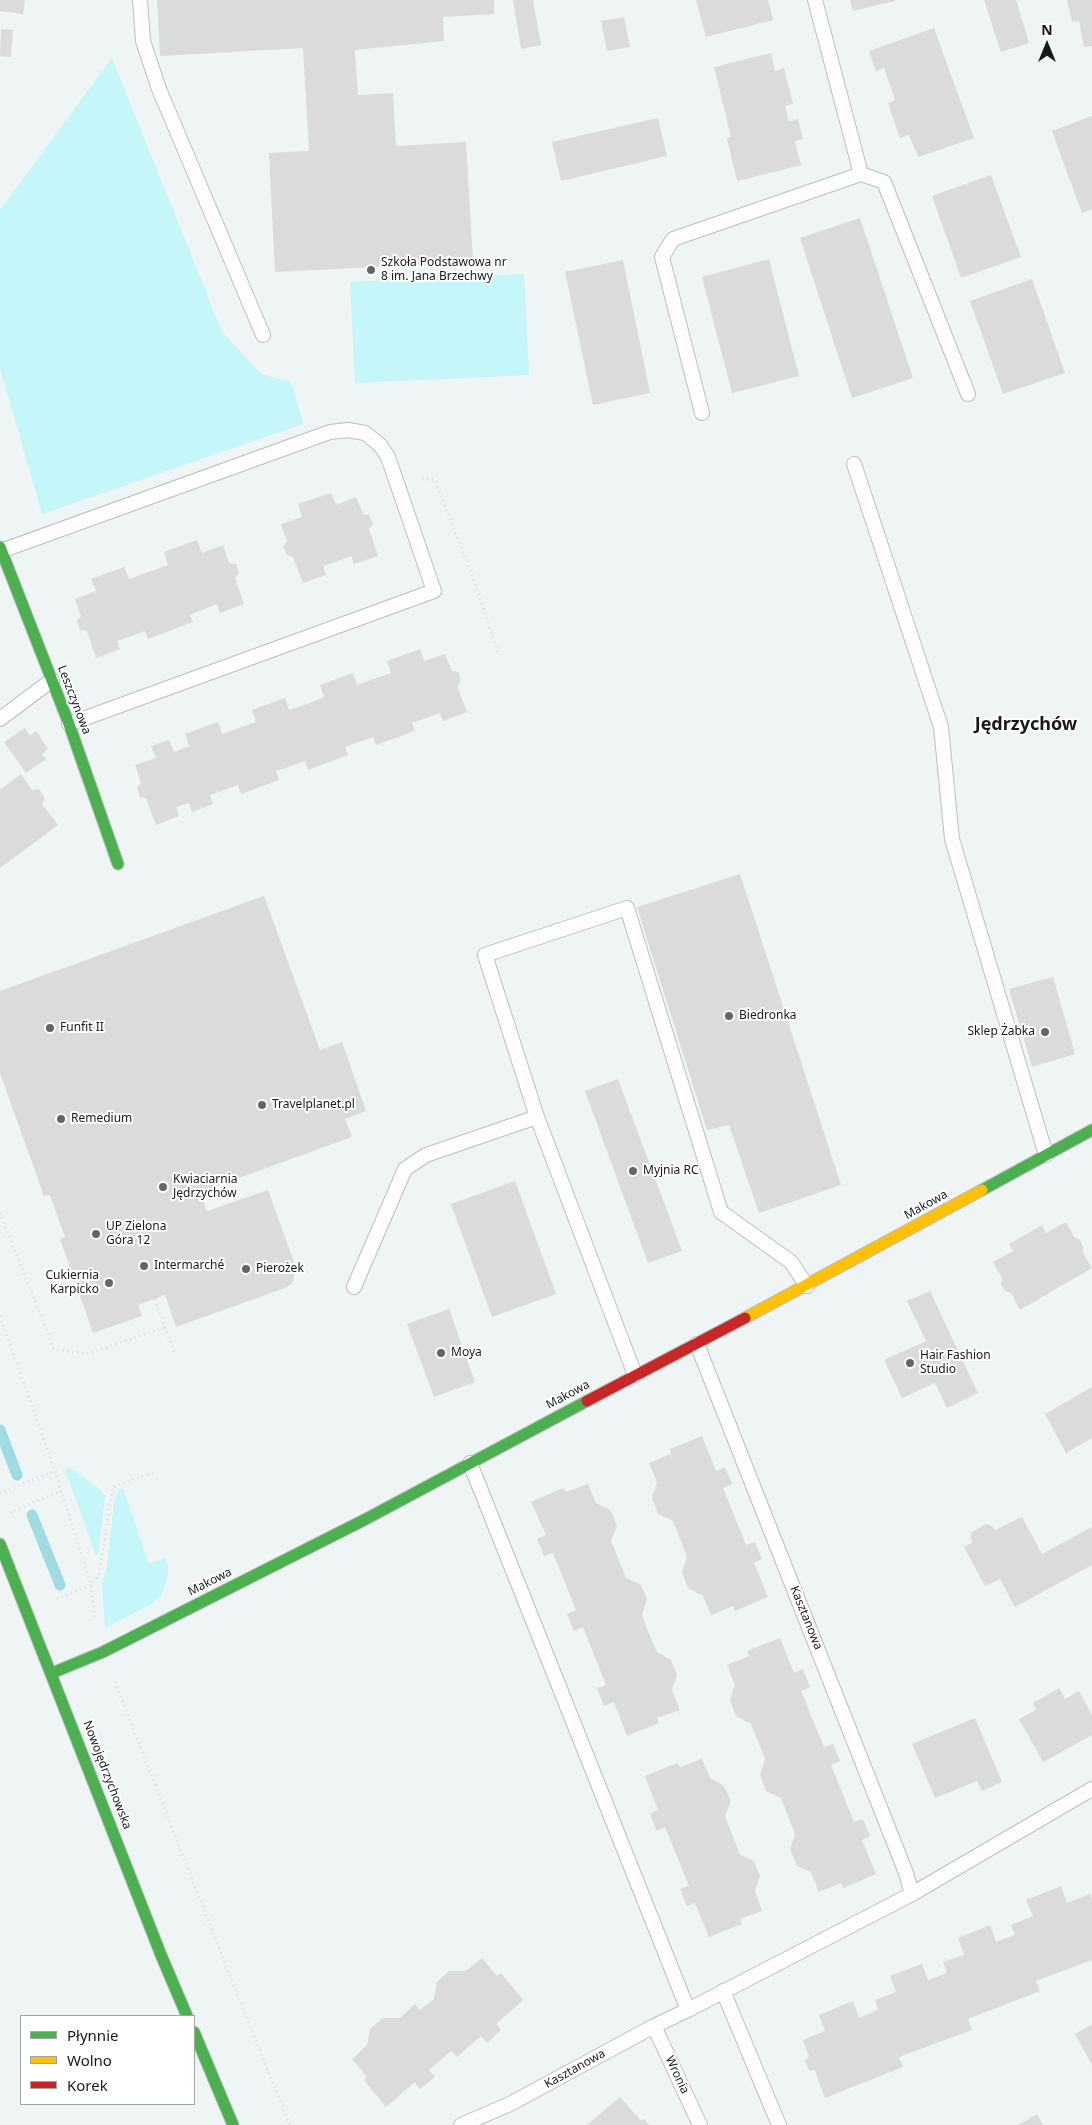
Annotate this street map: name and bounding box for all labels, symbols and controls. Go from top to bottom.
north arrow [1022,20,1072,70]
text: N [1041,20,1053,39]
place label: Szkoła Podstawowa nr 8 im. Jana Brzechwy [381,256,507,284]
marker: Szkoła Podstawowa nr 8 im. Jana Brzechwy [365,264,377,276]
street label: Leszczynowa [54,664,94,736]
district label: Jędrzychów [975,714,1077,736]
place label: Biedronka [739,1009,797,1023]
marker: Biedronka [723,1010,735,1022]
place label: Funfit II [60,1021,104,1035]
marker: Funfit II [44,1022,56,1034]
place label: Sklep Żabka [968,1025,1035,1039]
marker: Sklep Żabka [1039,1026,1051,1038]
place label: Travelplanet.pl [272,1098,355,1112]
marker: Travelplanet.pl [256,1099,268,1111]
place label: Remedium [71,1112,132,1126]
marker: Remedium [55,1113,67,1125]
place label: Myjnia RC [643,1164,699,1178]
marker: Myjnia RC [627,1165,639,1177]
place label: Kwiaciarnia Jędrzychów [173,1173,237,1201]
marker: Kwiaciarnia Jędrzychów [157,1181,169,1193]
street label: Makowa [902,1187,950,1223]
place label: UP Zielona Góra 12 [106,1220,166,1248]
marker: UP Zielona Góra 12 [90,1228,102,1240]
place label: Intermarché [154,1259,224,1273]
marker: Intermarché [138,1260,150,1272]
place label: Pierożek [256,1262,304,1276]
marker: Pierożek [240,1263,252,1275]
place label: Cukiernia Karpicko [46,1269,99,1297]
marker: Cukiernia Karpicko [103,1277,115,1289]
place label: Moya [451,1346,482,1360]
marker: Moya [435,1347,447,1359]
place label: Hair Fashion Studio [920,1349,991,1377]
marker: Hair Fashion Studio [904,1357,916,1369]
street label: Makowa [544,1378,592,1412]
street label: Makowa [186,1565,234,1599]
street label: Kasztanowa [787,1584,825,1652]
street label: Nowojędrzychowska [80,1719,134,1831]
legend [20,2015,195,2105]
text: Płynnie [67,2025,118,2045]
street label: Kasztanowa [542,2046,608,2092]
text: Wolno [67,2050,112,2070]
street label: Wronia [662,2054,692,2096]
text: Korek [67,2075,108,2095]

